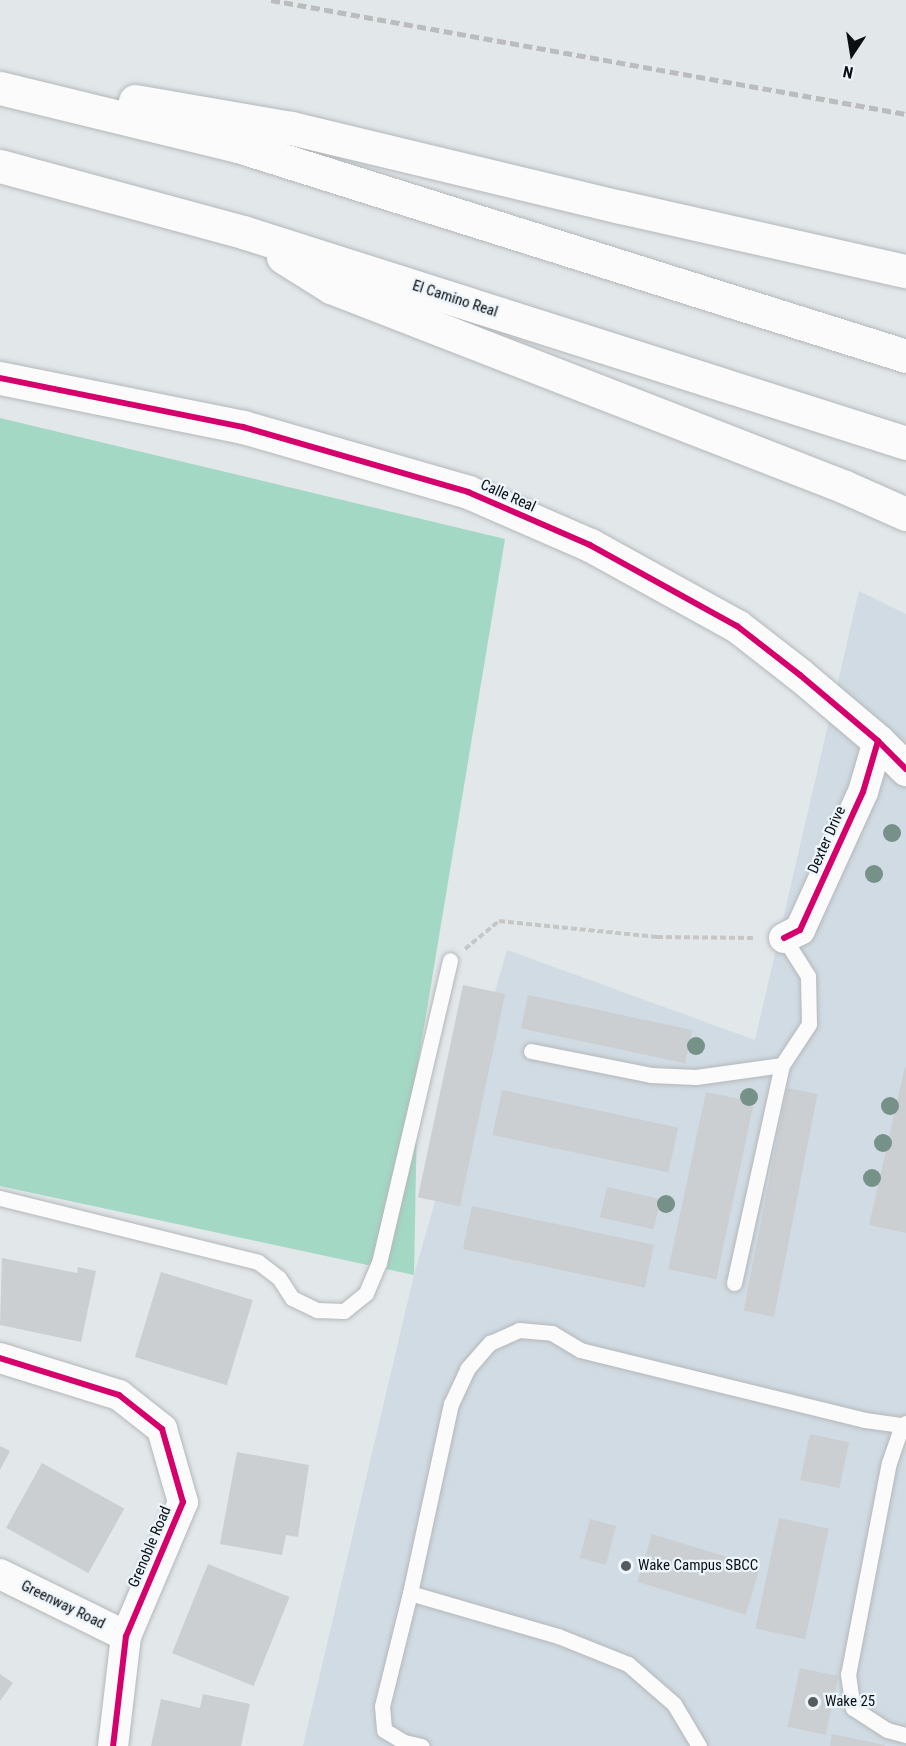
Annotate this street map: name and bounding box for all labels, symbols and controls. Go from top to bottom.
north arrow [822,24,882,84]
text: N [841,62,855,82]
street label: El Camino Real [410,277,500,321]
street label: Calle Real [478,476,538,516]
street label: Dexter Drive [804,804,850,876]
street label: Grenoble Road [125,1504,175,1590]
place label: Wake Campus SBCC [638,1557,758,1575]
marker: Wake Campus SBCC [619,1559,633,1573]
street label: Greenway Road [18,1577,108,1633]
place label: Wake 25 [825,1693,875,1711]
marker: Wake 25 [806,1695,820,1709]

